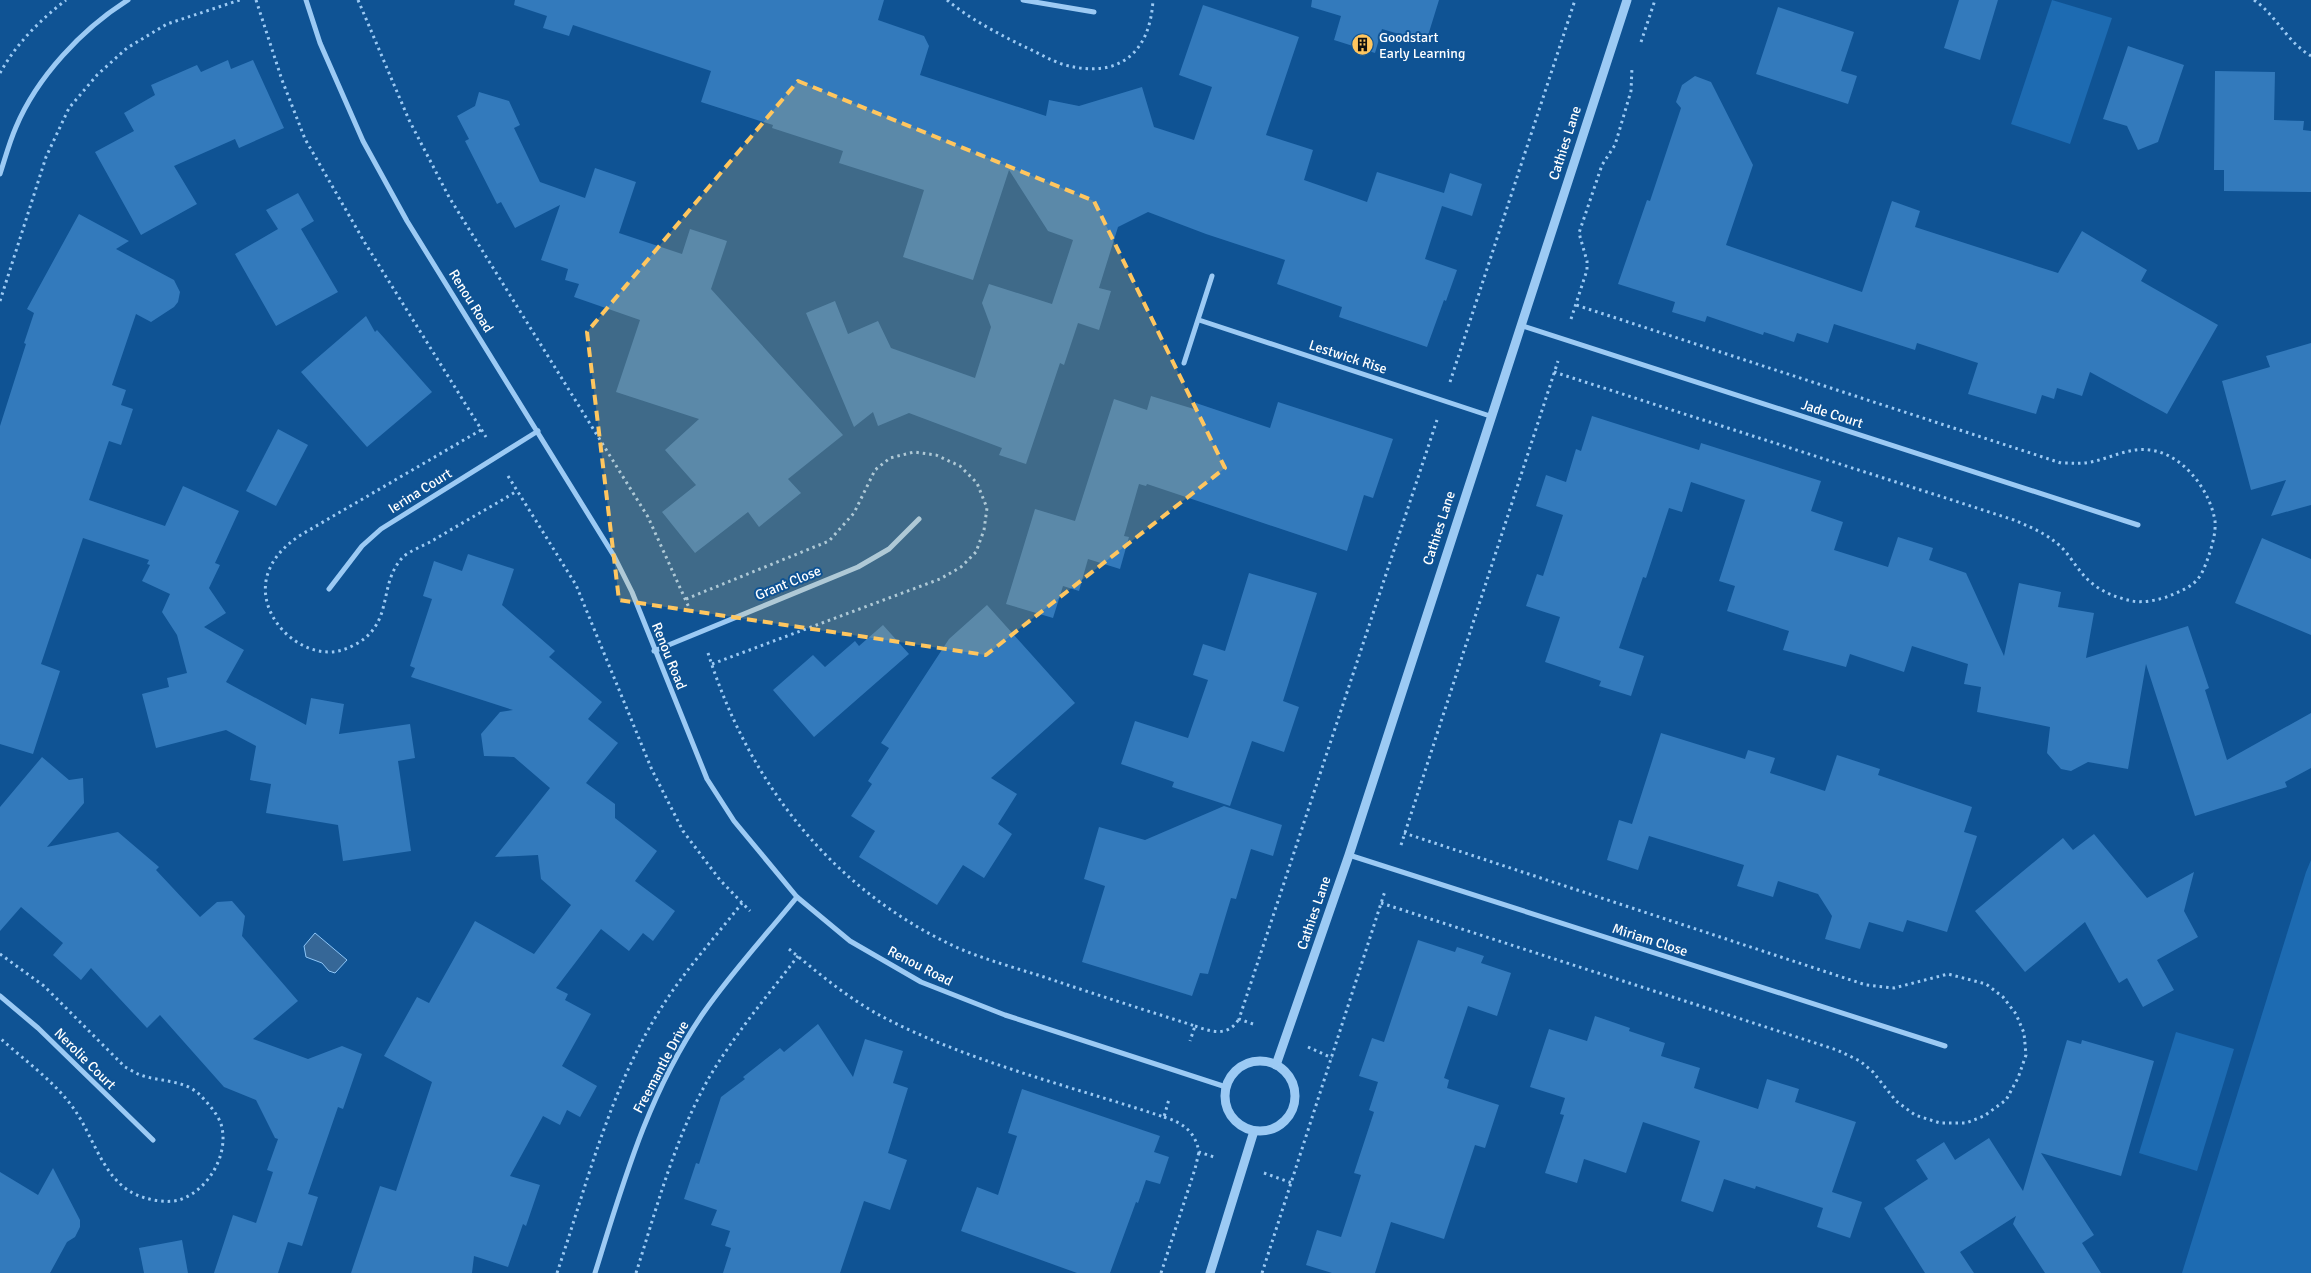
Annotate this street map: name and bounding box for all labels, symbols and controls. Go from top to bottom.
place label: Goodstart Early Learning [1379,29,1465,62]
building icon: Goodstart Early Learning [1351,33,1375,57]
street label: Cathies Lane [1545,104,1585,182]
street label: Renou Road [445,266,497,336]
street label: Lestwick Rise [1307,336,1389,378]
street label: Jade Court [1799,396,1865,432]
street label: Ierina Court [385,465,455,517]
street label: Cathies Lane [1419,489,1459,567]
street label: Grant Close [753,562,823,604]
street label: Renou Road [648,620,690,692]
street label: Cathies Lane [1293,874,1335,952]
street label: Miriam Close [1610,920,1690,960]
street label: Renou Road [885,942,955,990]
street label: Freemantle Drive [630,1018,692,1116]
street label: Nerolie Court [51,1025,119,1093]

